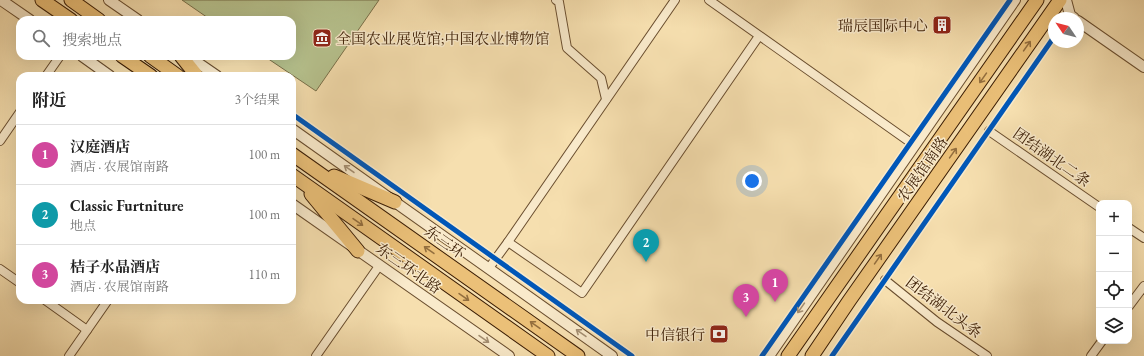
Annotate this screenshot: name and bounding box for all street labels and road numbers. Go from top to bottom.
street label: 团结湖北二条 [1010,123,1094,191]
street label: 农展馆南路 [893,133,951,205]
street label: 东三环 [421,221,469,263]
street label: 东三环北路 [373,239,445,297]
street label: 团结湖北头条 [902,272,986,342]

